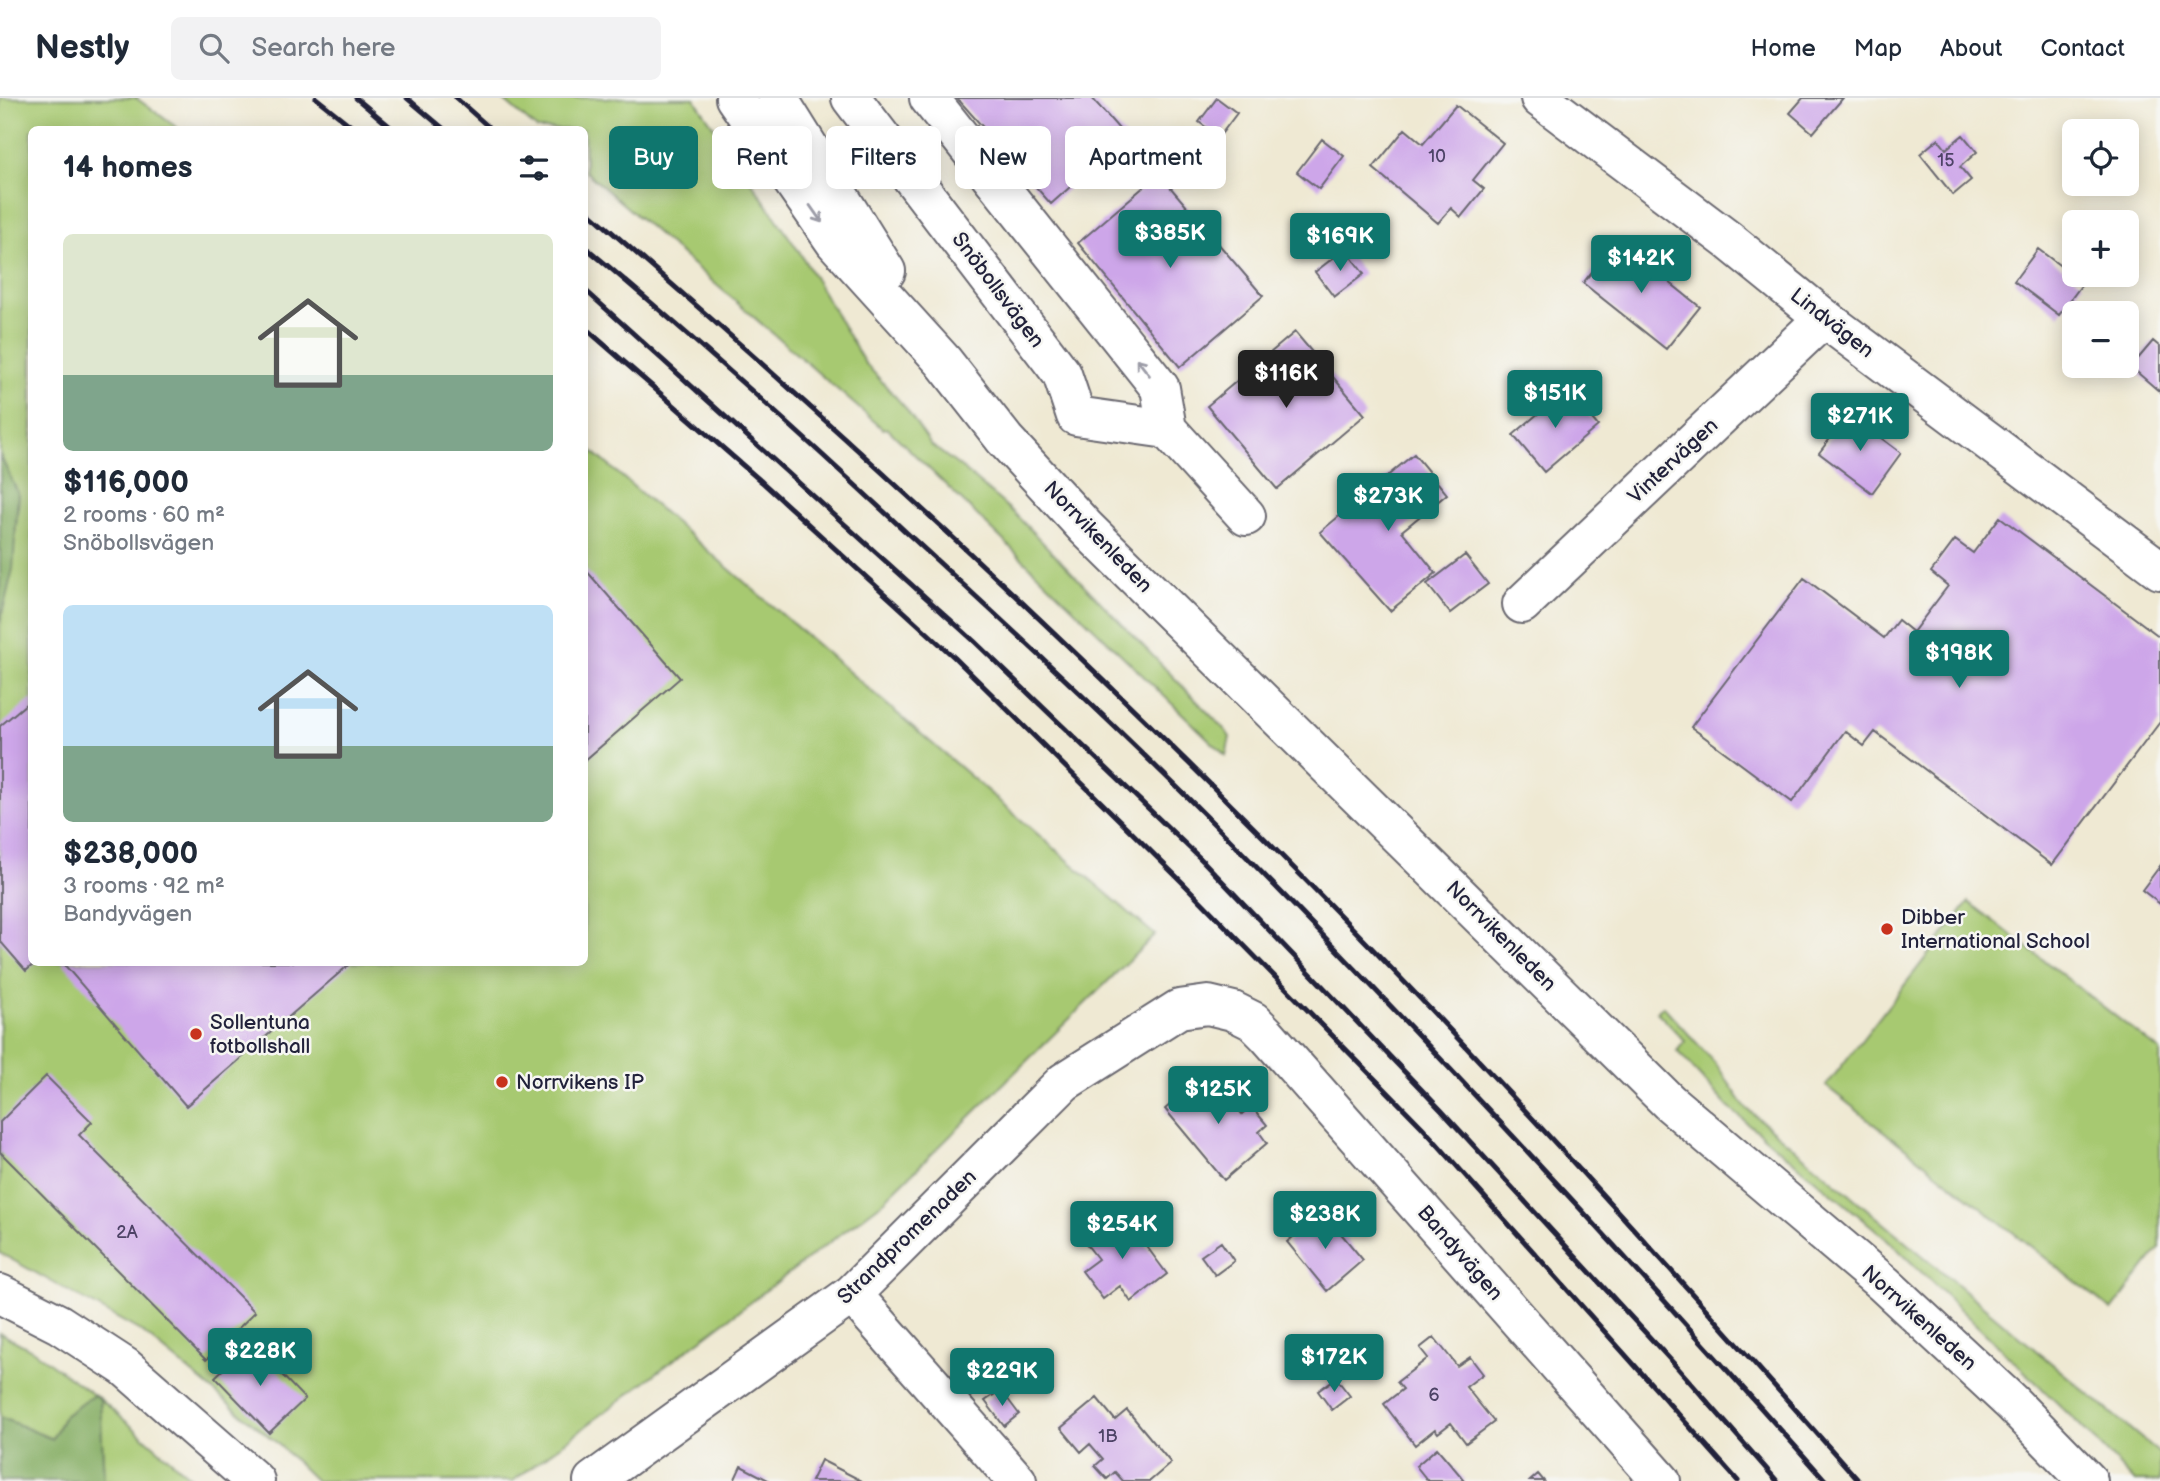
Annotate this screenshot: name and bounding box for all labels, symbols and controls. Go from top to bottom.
search box [171,17,661,80]
text: Nestly [35,28,129,68]
icon: search [195,29,233,67]
text: Search here [251,33,395,64]
text: Home [1751,34,1816,63]
text: Map [1854,34,1902,63]
text: About [1940,34,2002,63]
text: Contact [2040,34,2125,63]
map controls [2062,119,2139,378]
button: locate [2062,119,2139,196]
chip: Buy [609,126,698,189]
chip: Rent [712,126,812,189]
chip: Filters [826,126,941,189]
chip: New [955,126,1051,189]
chip: Apartment [1065,126,1226,189]
house number: 10 [1428,146,1446,167]
icon: filters [515,149,553,187]
text: 14 homes [63,150,192,186]
house number: 15 [1937,150,1955,171]
one-way arrow [809,204,823,223]
button: + [2062,210,2139,287]
pin: $385K [1121,211,1219,270]
pin: $169K [1291,214,1389,273]
text: $385K [1134,219,1206,247]
text: $169K [1306,222,1374,250]
street label: Snöbollsvägen [946,227,1050,353]
pin: $142K [1592,236,1690,295]
text: $142K [1607,244,1675,272]
icon: home [245,280,371,406]
street label: Lindvägen [1785,283,1879,363]
button: − [2062,301,2139,378]
pin: $116K [1237,350,1335,410]
one-way arrow [1135,358,1150,377]
text: $116K [1254,359,1318,387]
pin: $151K [1506,370,1604,430]
text: $151K [1523,379,1587,407]
pin: $271K [1811,394,1909,453]
text: $271K [1827,402,1893,430]
street label: Vintervägen [1623,413,1723,509]
text: $116,000 [63,465,189,501]
pin: $273K [1339,474,1437,533]
street label: Norrvikenleden [1038,476,1158,598]
text: $273K [1353,482,1423,510]
text: 2 rooms · 60 m² [63,501,225,529]
text: Snöbollsvägen [63,529,214,557]
pin: $198K [1910,630,2008,690]
text: $198K [1925,639,1993,667]
icon: home [245,651,371,777]
text: $238,000 [63,836,198,872]
text: 3 rooms · 92 m² [63,872,225,900]
street label: Norrvikenleden [1441,876,1561,996]
text: Bandyvägen [63,900,192,928]
place label: Dibber International School [1901,905,2090,954]
marker: Dibber International School [1879,921,1895,937]
place label: Sollentuna fotbollshall [210,1010,310,1059]
marker: Sollentuna fotbollshall [188,1026,204,1042]
pin: $125K [1169,1066,1267,1126]
place label: Norrvikens IP [516,1070,644,1095]
marker: Norrvikens IP [494,1074,510,1090]
text: $125K [1184,1075,1252,1103]
street label: Strandpromenaden [832,1164,982,1310]
pin: $238K [1276,1192,1374,1251]
text: $238K [1289,1200,1361,1228]
street label: Bandyvägen [1412,1200,1508,1306]
pin: $254K [1073,1202,1171,1261]
text: $254K [1086,1210,1158,1238]
house number: 2A [116,1222,138,1243]
street label: Norrvikenleden [1857,1260,1981,1376]
pin: $228K [211,1328,309,1388]
pin: $172K [1285,1334,1383,1394]
text: $228K [224,1337,296,1365]
text: $172K [1301,1343,1367,1371]
pin: $229K [953,1348,1051,1408]
text: $229K [966,1357,1038,1385]
house number: 6 [1429,1385,1440,1406]
house number: 1B [1098,1426,1118,1447]

